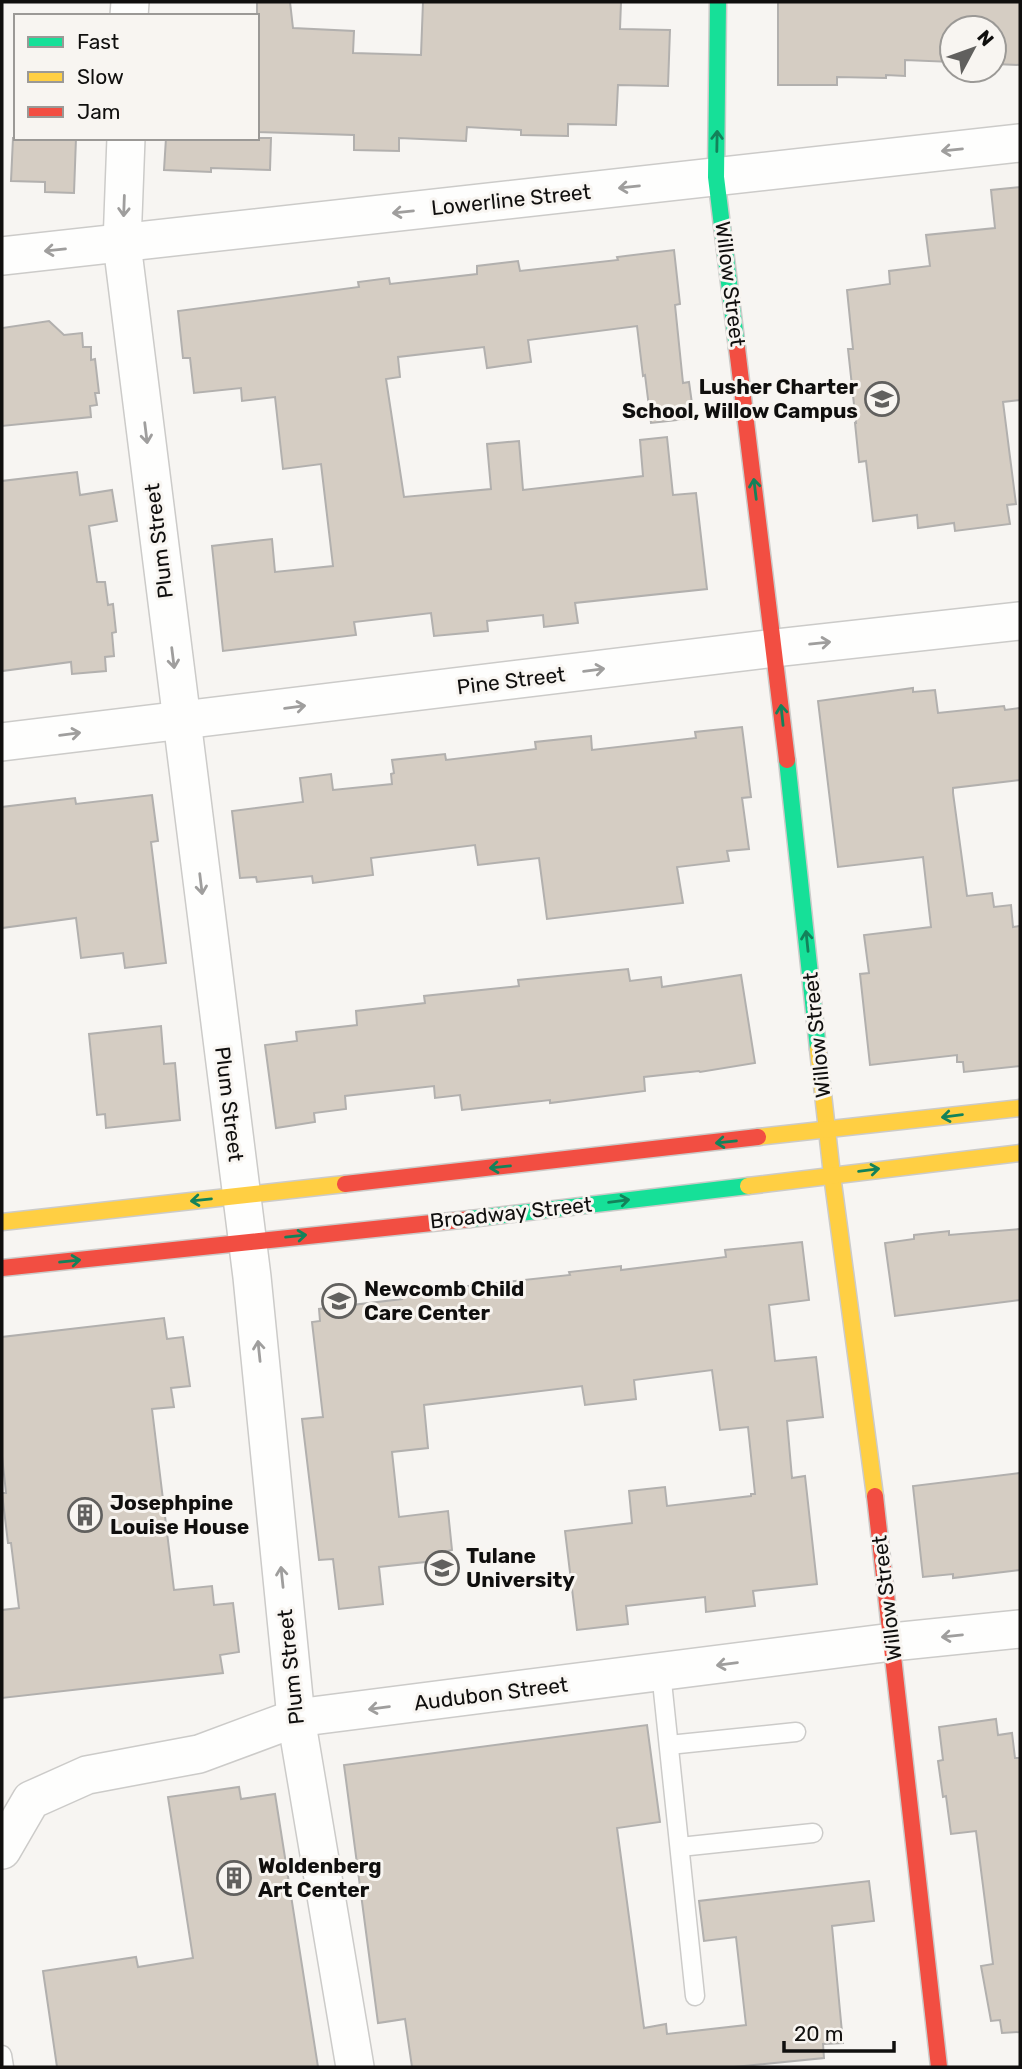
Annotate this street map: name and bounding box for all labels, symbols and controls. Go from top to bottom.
legend [14,14,259,140]
north arrow [938,14,1008,84]
text: N [972,25,999,51]
text: Fast [77,29,119,54]
text: Slow [77,64,124,89]
text: Jam [77,99,121,124]
one-way arrow [710,130,723,153]
one-way arrow [942,144,964,157]
street label: Lowerline Street [430,179,592,220]
one-way arrow [618,180,641,193]
one-way arrow [117,195,130,218]
one-way arrow [392,206,415,219]
street label: Willow Street [710,220,751,348]
one-way arrow [44,244,67,257]
place label: Lusher Charter School, Willow Campus [622,374,858,423]
school or university icon: Lusher Charter School, Willow Campus [863,380,901,418]
one-way arrow [139,421,152,443]
one-way arrow [748,478,761,501]
street label: Plum Street [139,482,178,600]
one-way arrow [808,636,831,649]
one-way arrow [167,647,180,669]
street label: Pine Street [455,661,567,700]
one-way arrow [582,664,605,677]
one-way arrow [284,701,306,714]
one-way arrow [775,704,788,727]
one-way arrow [58,728,80,741]
one-way arrow [195,872,208,895]
one-way arrow [800,930,813,953]
street label: Willow Street [797,971,836,1099]
street label: Plum Street [210,1045,249,1163]
one-way arrow [942,1109,964,1122]
one-way arrow [716,1135,738,1148]
one-way arrow [490,1161,512,1174]
one-way arrow [858,1164,880,1177]
street label: Broadway Street [429,1192,593,1233]
one-way arrow [190,1194,213,1207]
one-way arrow [607,1194,630,1207]
one-way arrow [284,1229,307,1242]
one-way arrow [58,1254,80,1267]
place label: Newcomb Child Care Center [364,1276,524,1325]
school or university icon: Newcomb Child Care Center [320,1282,358,1320]
one-way arrow [252,1340,265,1363]
place label: Josephpine Louise House [110,1490,249,1539]
building icon: Josephpine Louise House [66,1496,104,1534]
street label: Willow Street [866,1534,907,1662]
place label: Tulane University [466,1543,575,1592]
school or university icon: Tulane University [423,1549,461,1587]
one-way arrow [275,1567,288,1589]
street label: Plum Street [272,1608,309,1726]
one-way arrow [942,1630,964,1643]
one-way arrow [716,1657,738,1670]
street label: Audubon Street [413,1672,569,1715]
one-way arrow [368,1701,391,1714]
place label: Woldenberg Art Center [258,1853,382,1902]
building icon: Woldenberg Art Center [215,1859,253,1897]
scale bar [784,2010,894,2054]
text: 20 m [794,2021,843,2046]

